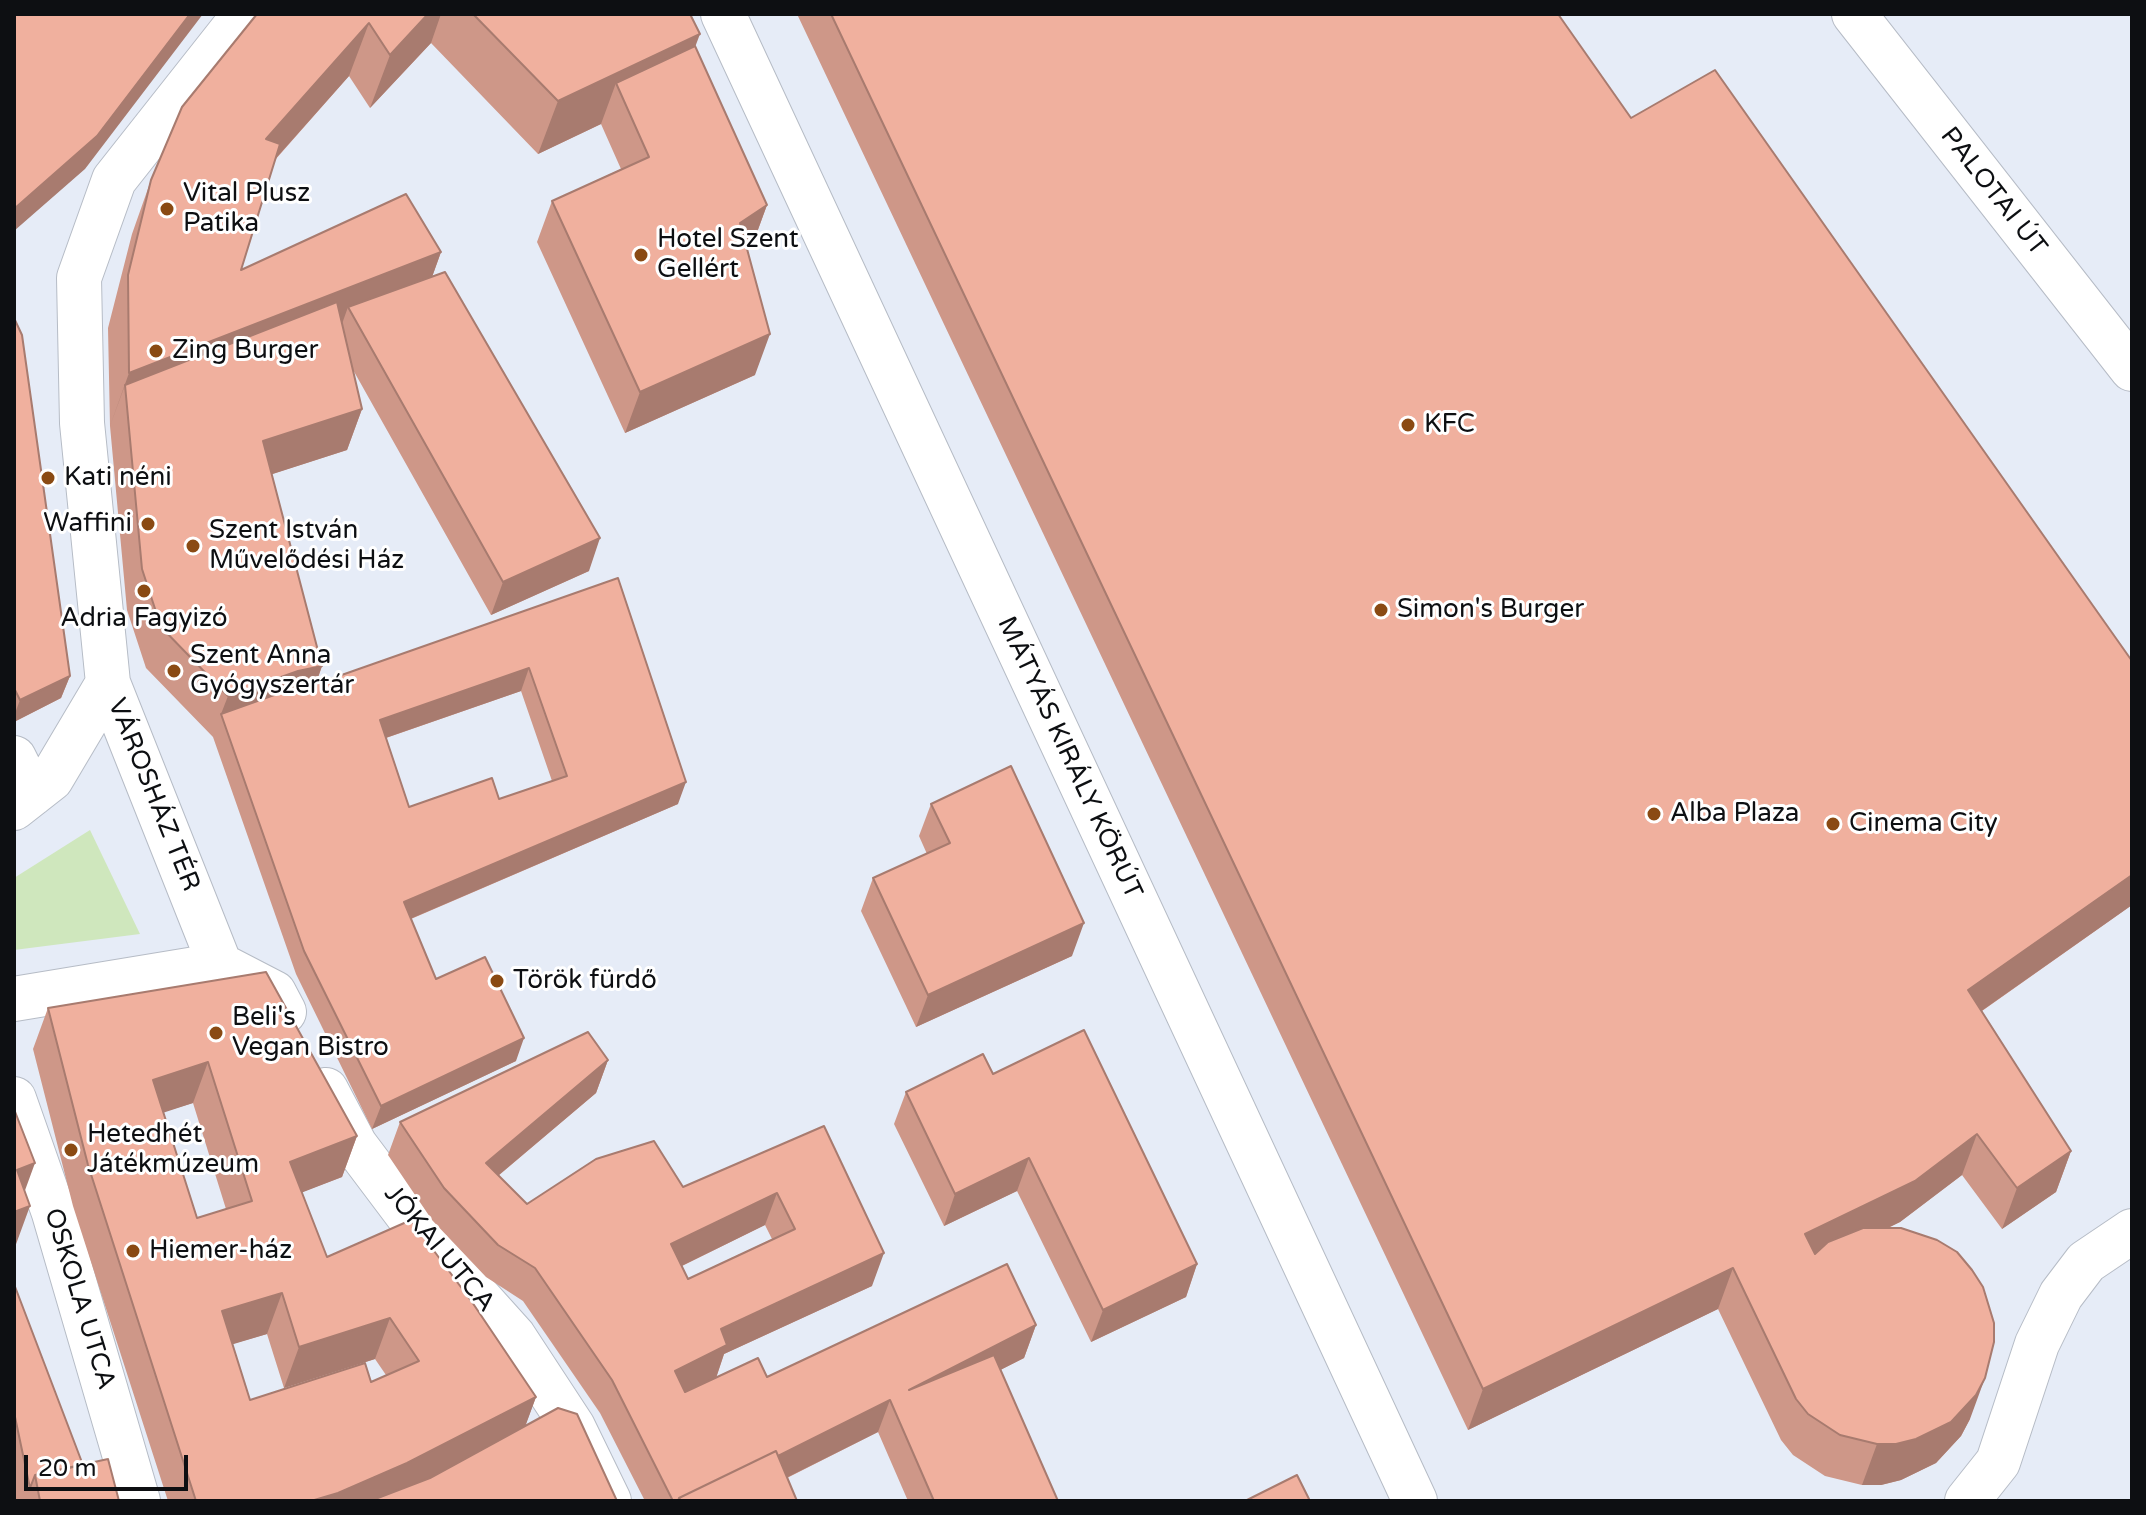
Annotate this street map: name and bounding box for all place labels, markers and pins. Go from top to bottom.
place label: Vital Plusz Patika [183,178,310,240]
marker: Vital Plusz Patika [158,200,176,218]
place label: Hotel Szent Gellért [657,224,799,286]
marker: Hotel Szent Gellért [632,246,650,264]
place label: Zing Burger [172,335,318,367]
marker: Zing Burger [147,342,165,360]
place label: KFC [1424,409,1475,441]
marker: KFC [1399,416,1417,434]
place label: Kati néni [64,462,172,494]
marker: Kati néni [39,469,57,487]
place label: Waffini [43,508,132,540]
marker: Waffini [139,515,157,533]
place label: Szent István Művelődési Ház [209,515,404,576]
marker: Szent István Művelődési Ház [184,537,202,555]
marker: Adria Fagyizó [135,582,153,600]
place label: Simon's Burger [1397,594,1584,626]
marker: Simon's Burger [1372,601,1390,619]
place label: Adria Fagyizó [60,603,228,635]
place label: Szent Anna Gyógyszertár [190,640,354,702]
marker: Szent Anna Gyógyszertár [165,662,183,680]
place label: Alba Plaza [1670,798,1799,830]
marker: Alba Plaza [1645,805,1663,823]
place label: Cinema City [1849,808,1998,840]
marker: Cinema City [1824,815,1842,833]
place label: Török fürdő [513,965,657,997]
marker: Török fürdő [488,972,506,990]
place label: Beli's Vegan Bistro [232,1002,389,1064]
marker: Beli's Vegan Bistro [207,1024,225,1042]
place label: Hetedhét Játékmúzeum [87,1119,259,1180]
marker: Hetedhét Játékmúzeum [62,1141,80,1159]
place label: Hiemer-ház [149,1235,292,1267]
marker: Hiemer-ház [124,1242,142,1260]

